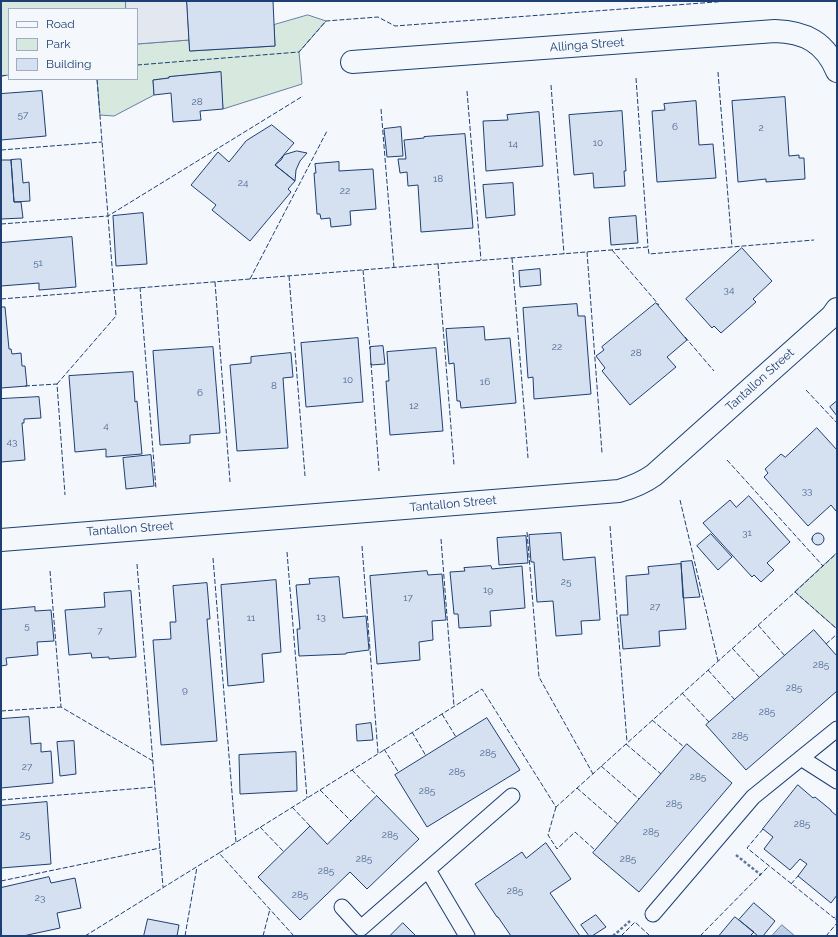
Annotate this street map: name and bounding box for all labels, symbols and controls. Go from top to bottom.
legend [8,8,138,80]
text: Road [46,17,75,31]
street label: Allinga Street [549,35,625,55]
text: Park [46,37,71,51]
text: Building [46,57,92,71]
house number: 28 [191,96,203,108]
house number: 57 [18,109,28,121]
house number: 6 [672,121,678,133]
house number: 2 [758,122,764,134]
house number: 10 [593,137,603,149]
house number: 14 [508,138,518,150]
house number: 18 [433,173,443,185]
house number: 24 [238,177,248,189]
house number: 22 [340,185,350,197]
house number: 51 [33,257,43,269]
house number: 34 [724,284,734,296]
house number: 22 [552,341,562,353]
street label: Tantallon Street [723,346,797,414]
house number: 28 [630,347,642,359]
house number: 10 [343,374,353,386]
house number: 16 [480,376,490,388]
house number: 8 [271,380,277,392]
house number: 6 [197,387,203,399]
house number: 12 [409,400,419,412]
house number: 4 [103,420,109,432]
house number: 43 [7,436,17,448]
house number: 33 [802,485,812,497]
street label: Tantallon Street [409,493,497,515]
street label: Tantallon Street [86,519,174,539]
house number: 31 [742,527,752,539]
house number: 25 [561,576,571,588]
house number: 19 [483,584,493,596]
house number: 17 [403,592,413,604]
house number: 27 [650,601,660,613]
house number: 13 [316,611,326,623]
house number: 11 [247,612,255,624]
house number: 5 [24,620,30,632]
house number: 7 [97,625,103,637]
house number: 285 [813,659,829,671]
house number: 285 [786,682,802,694]
house number: 9 [182,684,188,696]
house number: 285 [759,706,775,718]
house number: 285 [732,730,748,742]
house number: 285 [480,747,496,759]
house number: 27 [22,761,32,773]
house number: 285 [449,766,465,778]
house number: 285 [690,771,706,783]
house number: 285 [419,785,435,797]
house number: 285 [666,798,682,810]
house number: 285 [794,818,810,830]
house number: 285 [643,826,659,838]
house number: 25 [20,829,30,841]
house number: 285 [382,829,398,841]
house number: 285 [356,853,372,865]
house number: 285 [620,853,636,865]
house number: 285 [318,865,334,877]
house number: 285 [507,885,523,897]
house number: 285 [292,889,308,901]
house number: 23 [35,892,45,904]

